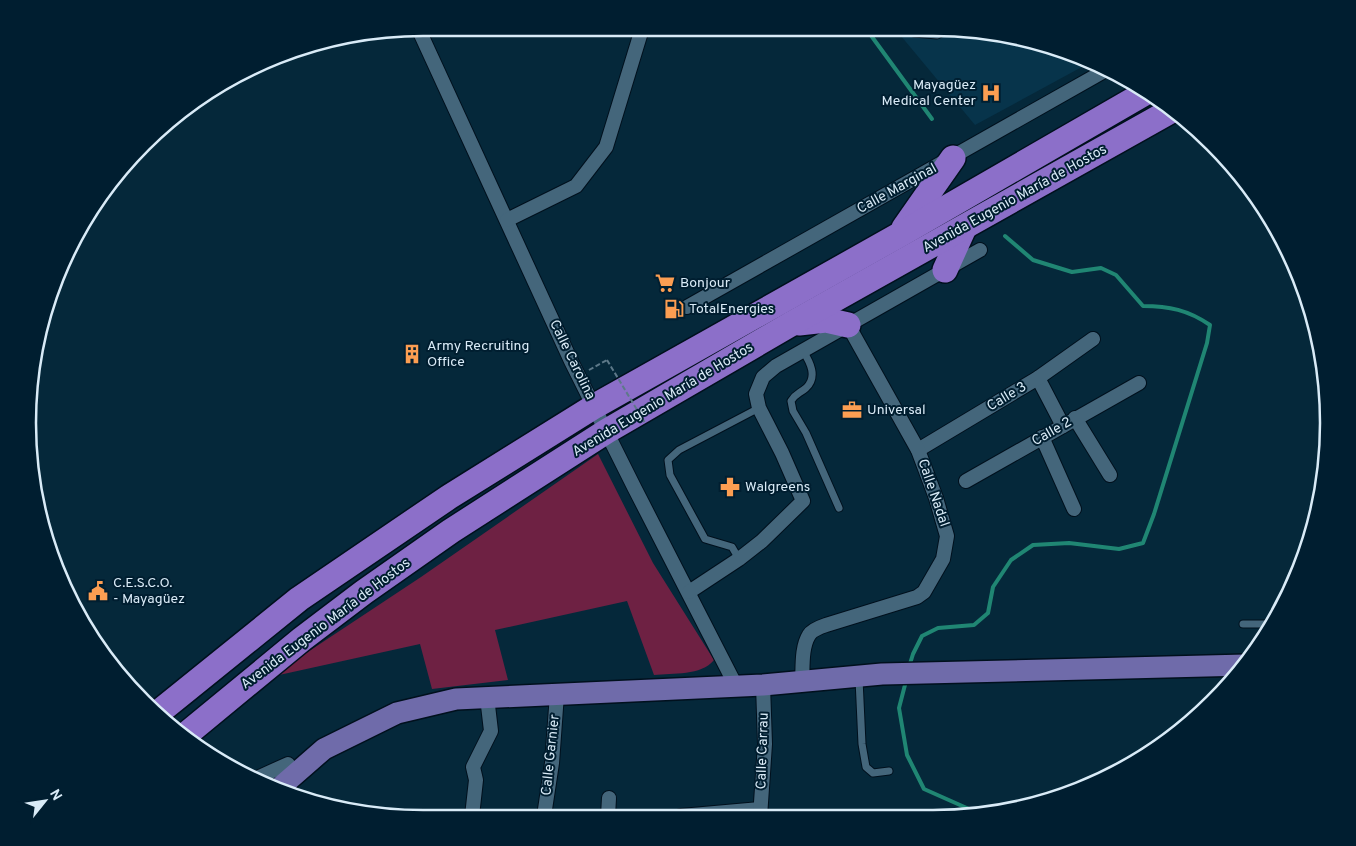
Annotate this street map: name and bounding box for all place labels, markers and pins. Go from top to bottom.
place label: Mayagüez Medical Center [882,77,977,110]
hospital icon: Mayagüez Medical Center [980,82,1002,104]
supermarket icon: Bonjour [654,272,676,294]
place label: Bonjour [680,275,731,292]
fuel station icon: TotalEnergies [663,298,685,320]
place label: TotalEnergies [689,301,774,318]
place label: Army Recruiting Office [427,338,529,371]
building icon: Army Recruiting Office [401,343,423,365]
office icon: Universal [841,399,863,421]
place label: Universal [867,402,926,419]
pharmacy icon: Walgreens [719,476,741,498]
place label: Walgreens [745,479,810,496]
place label: C.E.S.C.O. - Mayagüez [113,575,185,608]
public building icon: C.E.S.C.O. - Mayagüez [87,580,109,602]

